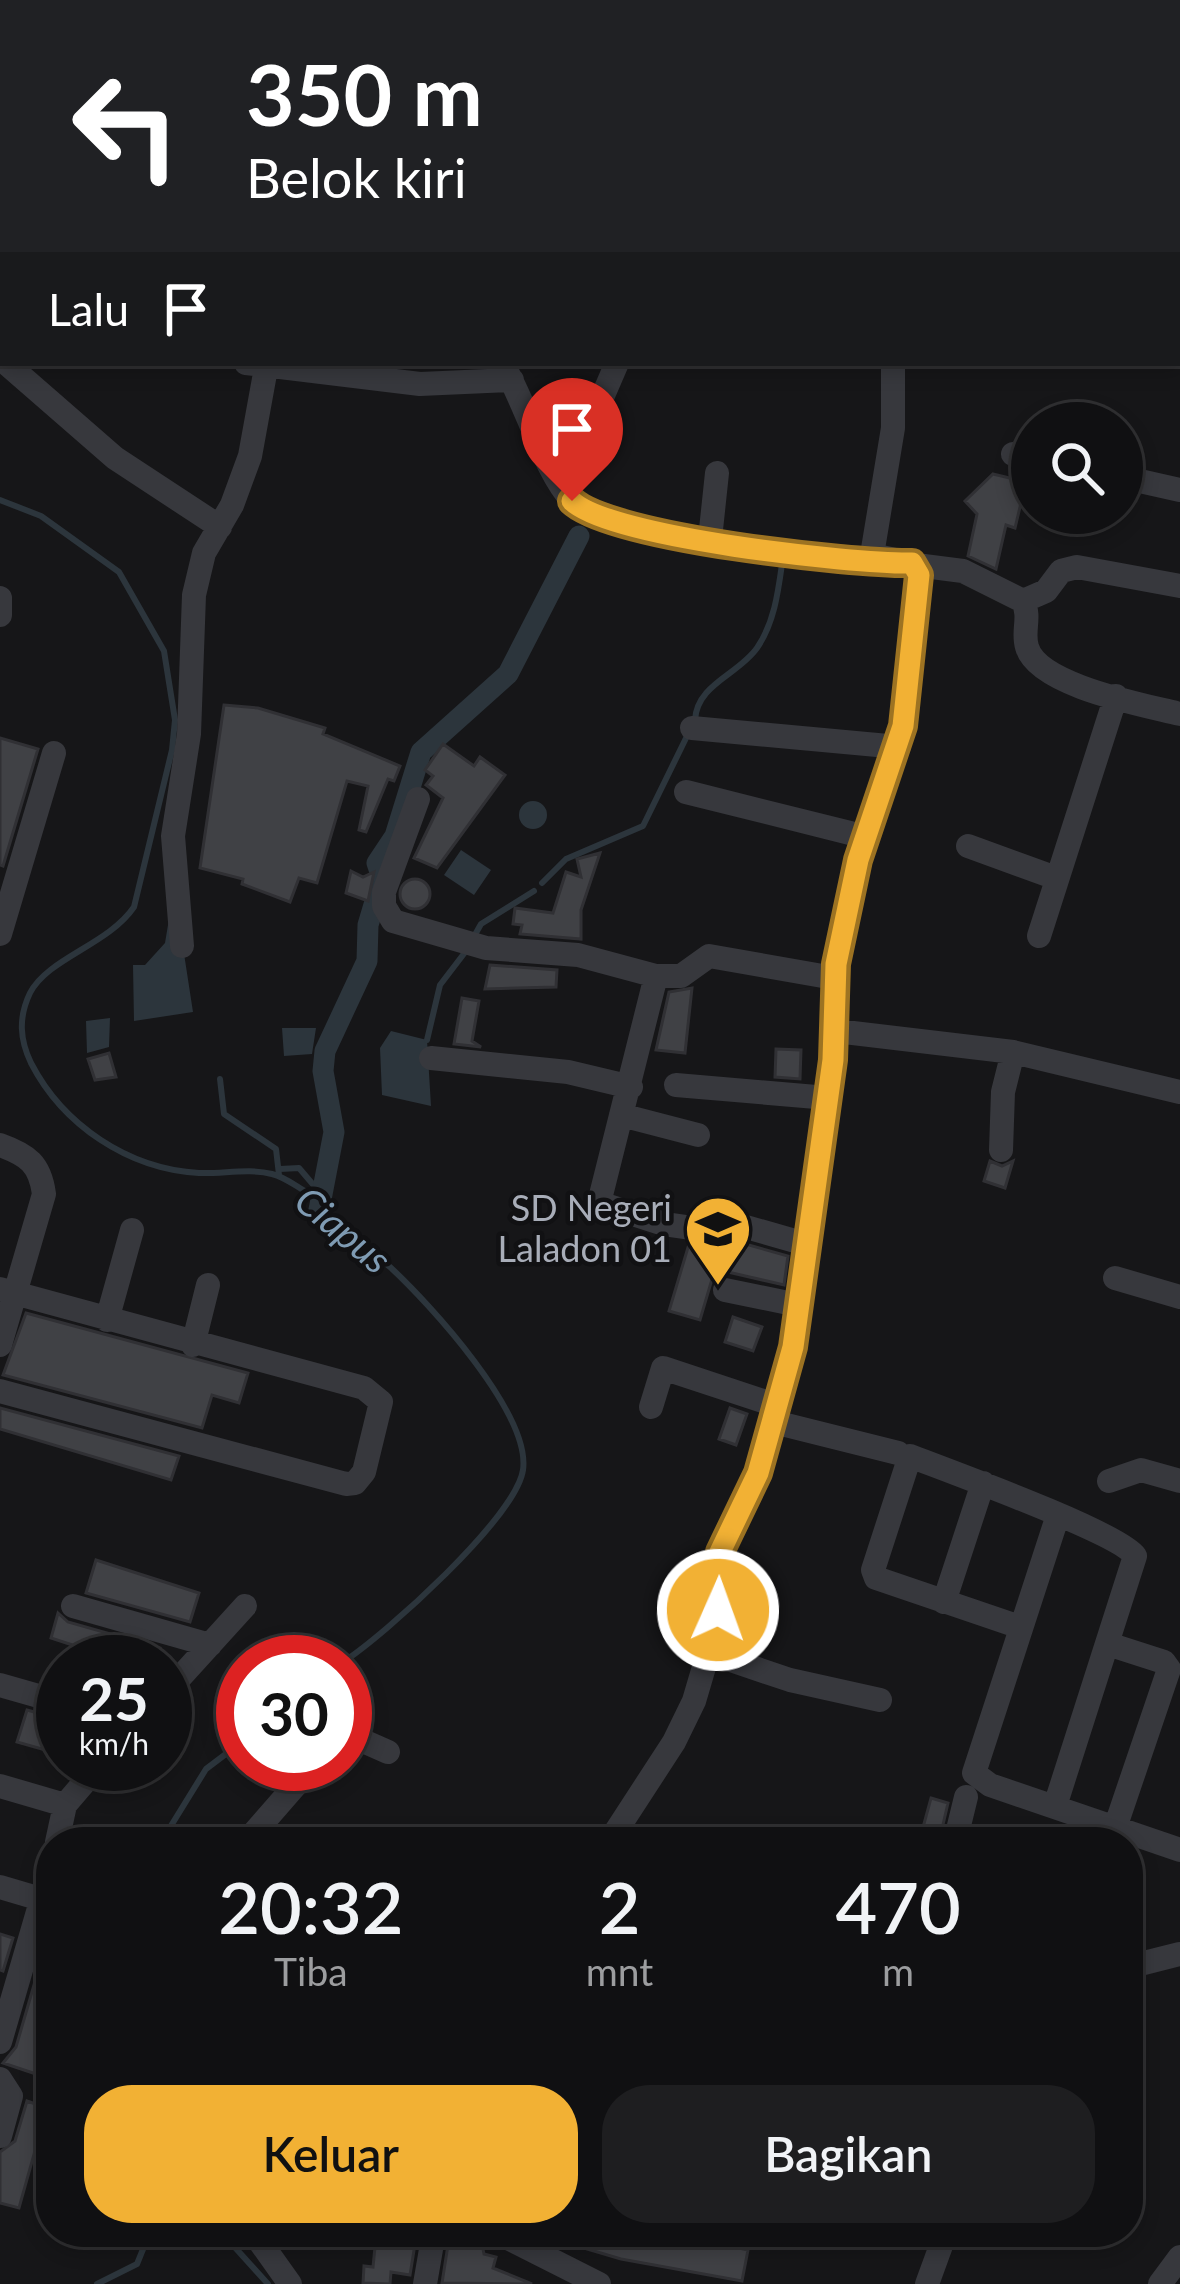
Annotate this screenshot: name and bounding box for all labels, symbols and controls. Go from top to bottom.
text: 350 m [246,43,483,144]
icon: left [48,48,204,204]
text: Belok kiri [246,145,467,210]
icon: arrive [153,276,219,342]
text: Lalu [48,282,129,336]
pin [521,378,623,501]
icon: arrive [539,396,605,462]
map controls [1011,402,1143,534]
button: search [1011,402,1143,534]
water label: Ciapus [287,1176,401,1282]
place label: SD Negeri Laladon 01 [498,1185,672,1270]
school or university icon: SD Negeri Laladon 01 [683,1194,753,1288]
position arrow [655,1547,781,1673]
speed limit sign: 30 [216,1635,372,1791]
text: 25 [79,1662,149,1734]
text: km/h [79,1725,149,1761]
text: 20:32 [218,1863,404,1949]
text: 2 [599,1863,640,1949]
text: 470 [836,1863,961,1949]
text: Tiba [274,1948,348,1994]
text: mnt [586,1948,653,1994]
text: m [882,1948,914,1994]
button: Keluar [84,2085,578,2223]
button: Bagikan [602,2085,1095,2223]

